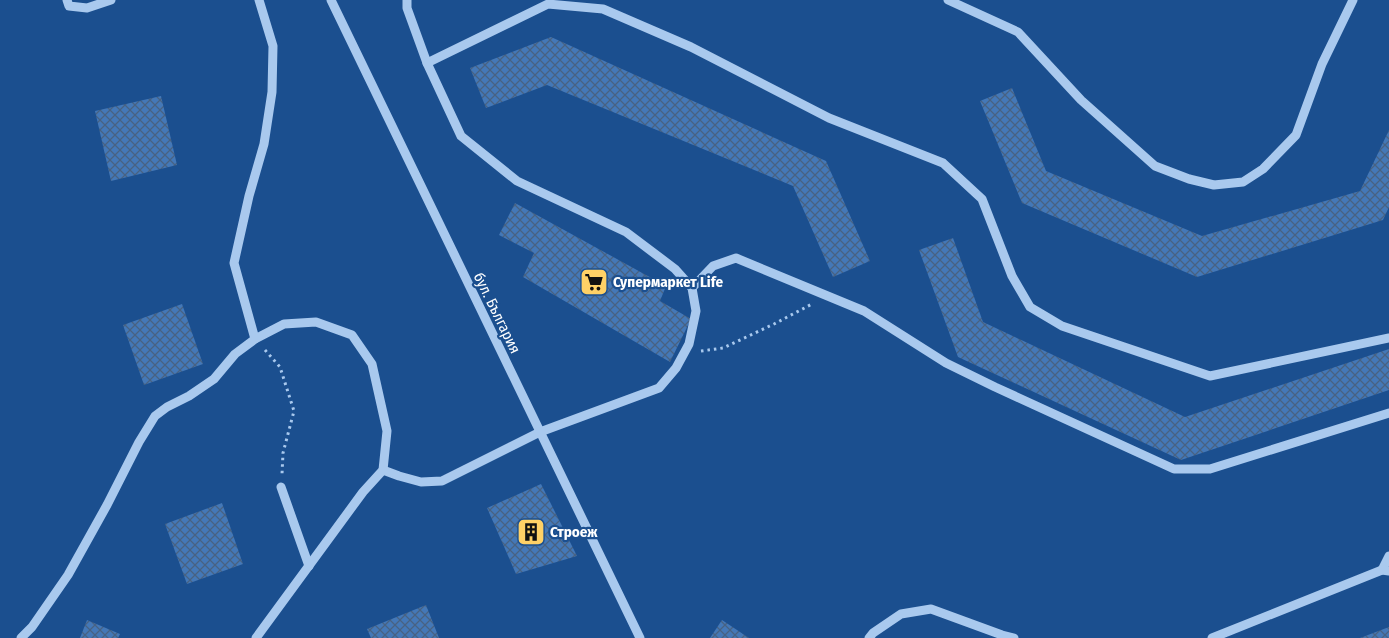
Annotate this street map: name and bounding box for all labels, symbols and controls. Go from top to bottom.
supermarket icon: Супермаркет Life [579,267,609,297]
street label: бул. България [470,270,524,356]
place label: Супермаркет Life [613,273,724,291]
building icon: Строеж [516,517,546,547]
place label: Строеж [550,523,598,541]

